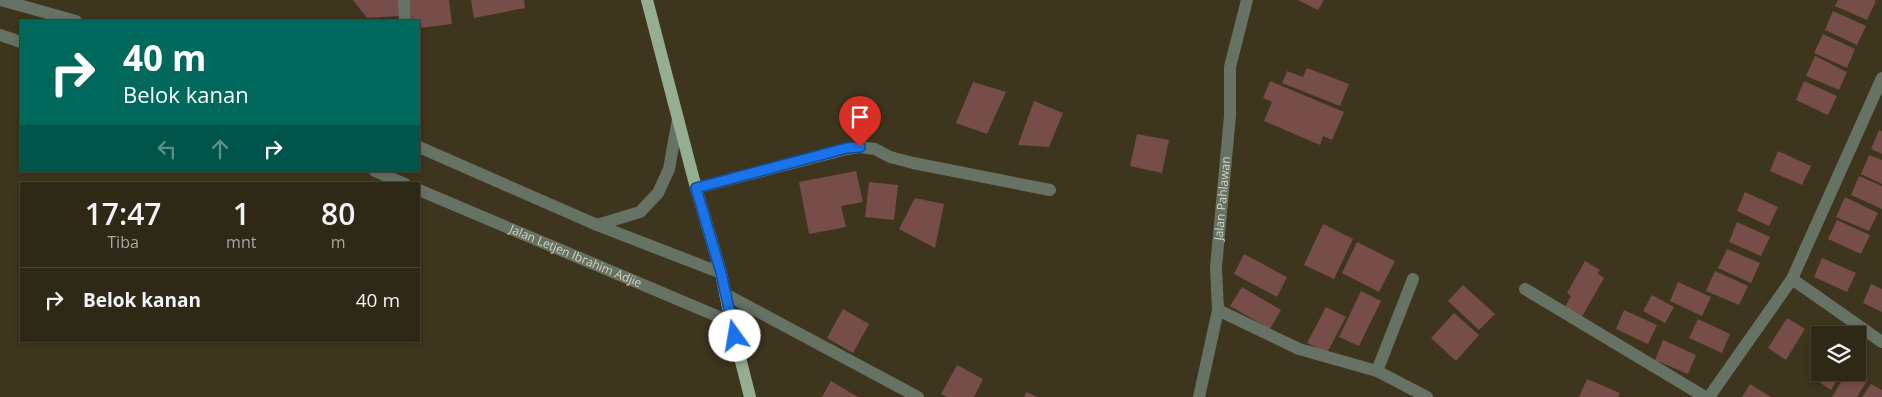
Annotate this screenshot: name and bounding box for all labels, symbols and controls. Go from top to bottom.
text: 40 m [123,34,206,81]
icon: right [40,40,105,105]
text: Belok kanan [123,79,249,109]
pin [839,96,881,147]
icon: arrive [846,103,874,131]
icon: left [153,135,181,163]
icon: ahead [206,135,234,163]
icon: right [259,135,287,163]
street label: Jalan Pahlawan [1209,156,1234,242]
text: 17:47 [85,193,161,234]
text: 1 [233,193,250,234]
text: 80 [321,193,355,234]
street label: Jalan Letjen Ibrahim Adjie [506,220,645,291]
text: Tiba [107,231,139,253]
text: mnt [226,231,256,253]
text: m [331,231,346,253]
icon: right [40,286,68,314]
text: Belok kanan [83,287,201,313]
text: 40 m [356,287,400,313]
position arrow [708,309,760,361]
map controls [1811,326,1866,381]
button: layers [1811,326,1866,381]

